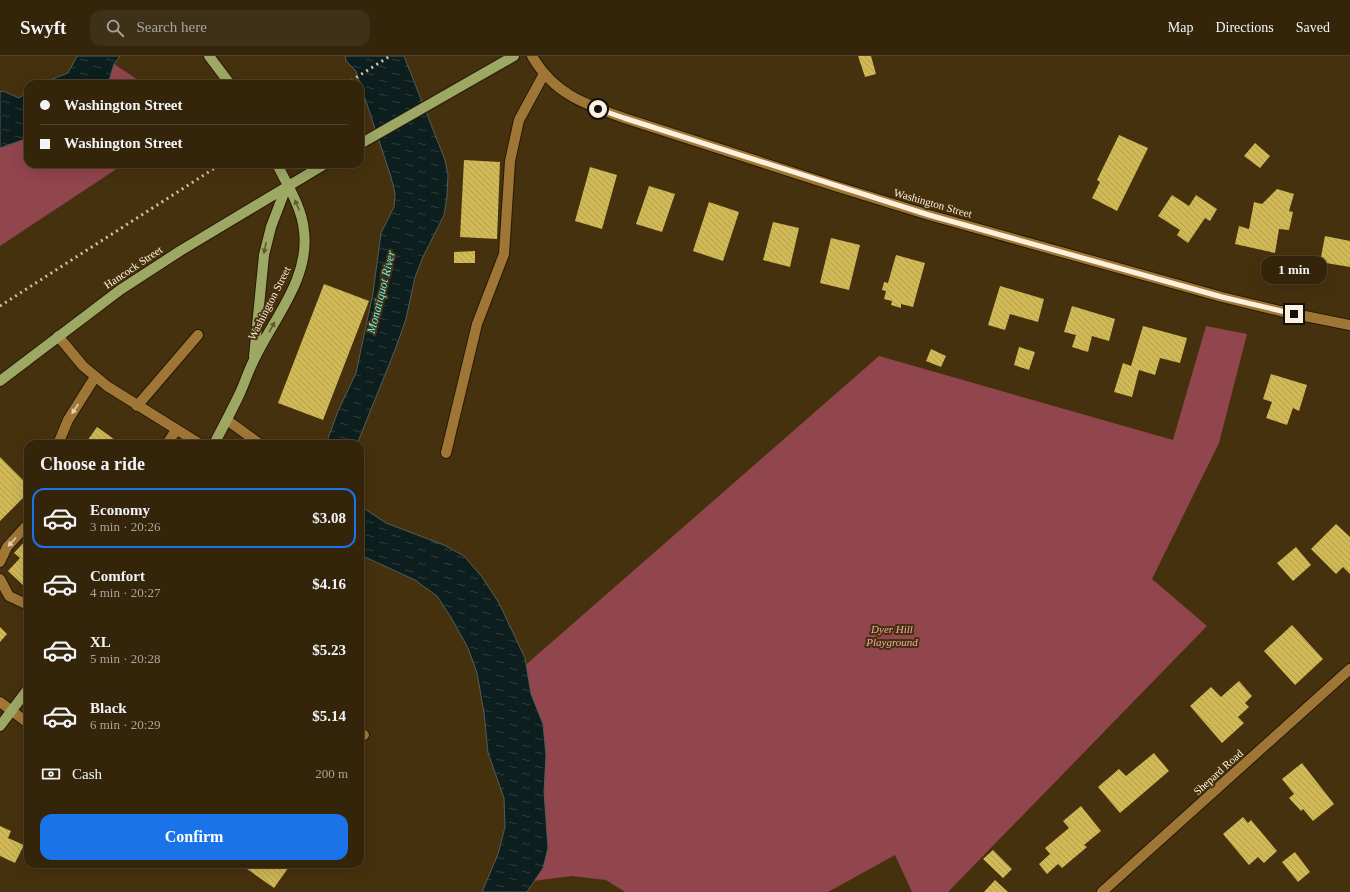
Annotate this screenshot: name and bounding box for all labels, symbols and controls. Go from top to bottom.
search box [90,10,370,46]
text: Swyft [20,17,66,38]
icon: search [104,17,126,39]
text: Search here [136,19,207,35]
text: Map [1168,20,1193,35]
text: Directions [1215,20,1274,35]
text: Saved [1296,20,1330,35]
text: Washington Street [64,97,182,113]
route start [589,100,607,118]
text: Washington Street [64,135,182,151]
street label: Washington Street [893,186,973,220]
one-way arrow [293,199,299,211]
one-way arrow [262,242,268,255]
street label: Hancock Street [102,243,164,291]
water label: Monatiquot River [364,249,398,336]
callout: 1 min [1261,256,1327,284]
text: 1 min [1278,262,1310,277]
street label: Washington Street [245,264,293,342]
route end [1285,305,1303,323]
one-way arrow [269,321,275,333]
one-way arrow [71,404,78,415]
text: Choose a ride [40,454,145,474]
icon: car [42,500,78,536]
text: Economy [90,502,150,518]
text: $3.08 [312,510,346,526]
text: 3 min · 20:26 [90,519,160,534]
one-way arrow [7,537,17,547]
icon: car [42,566,78,602]
text: Comfort [90,568,145,584]
text: $4.16 [312,576,346,592]
text: 4 min · 20:27 [90,585,160,600]
park label: Dyer Hill Playground [865,623,918,648]
icon: car [42,632,78,668]
text: XL [90,634,111,650]
text: $5.23 [312,642,346,658]
text: 5 min · 20:28 [90,651,160,666]
icon: car [42,698,78,734]
text: Black [90,700,127,716]
text: $5.14 [312,708,346,724]
text: 6 min · 20:29 [90,717,160,732]
street label: Shepard Road [1191,746,1245,797]
icon: cash [40,763,62,785]
text: Cash [72,766,102,782]
text: 200 m [315,766,348,781]
button: Confirm [40,814,348,860]

